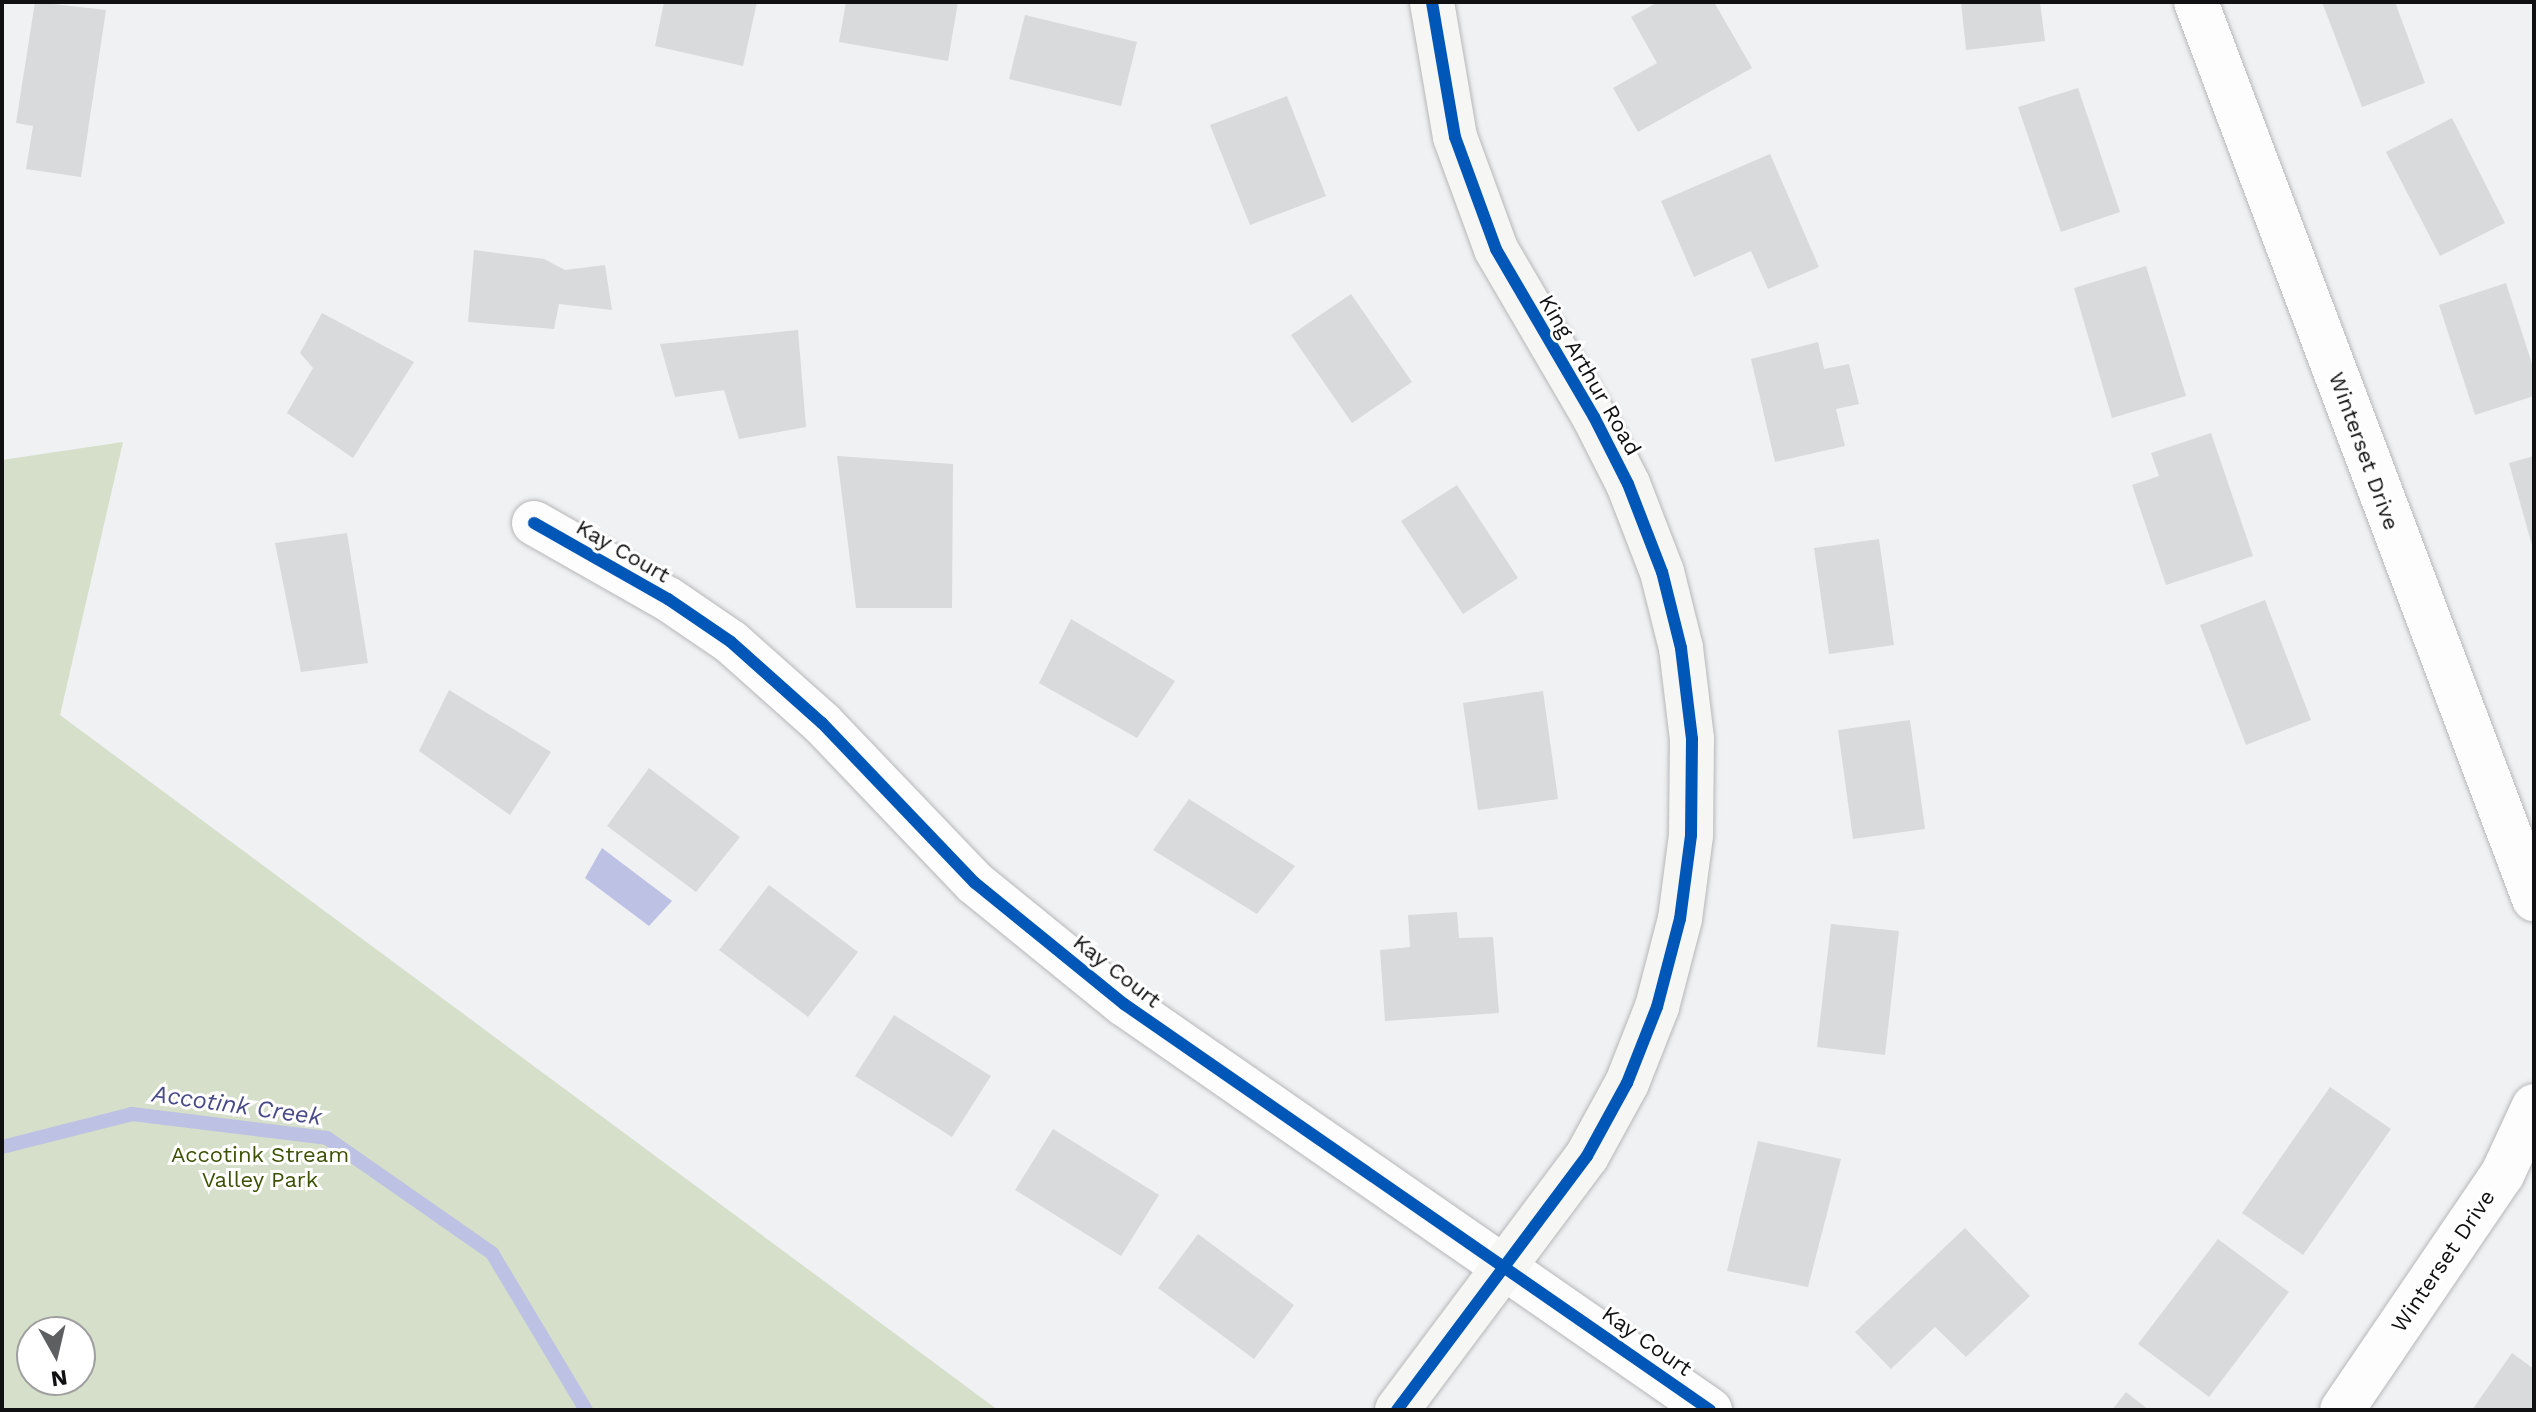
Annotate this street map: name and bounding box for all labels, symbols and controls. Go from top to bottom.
street label: King Arthur Road [1533,289,1647,461]
street label: Winterset Drive [2323,368,2405,534]
street label: Kay Court [571,514,675,588]
street label: Kay Court [1068,929,1166,1013]
water label: Accotink Creek [150,1080,324,1132]
park label: Accotink Stream Valley Park [171,1141,349,1192]
street label: Winterset Drive [2386,1185,2500,1337]
street label: Kay Court [1597,1300,1697,1382]
north arrow [16,1316,96,1396]
text: N [49,1365,69,1392]

